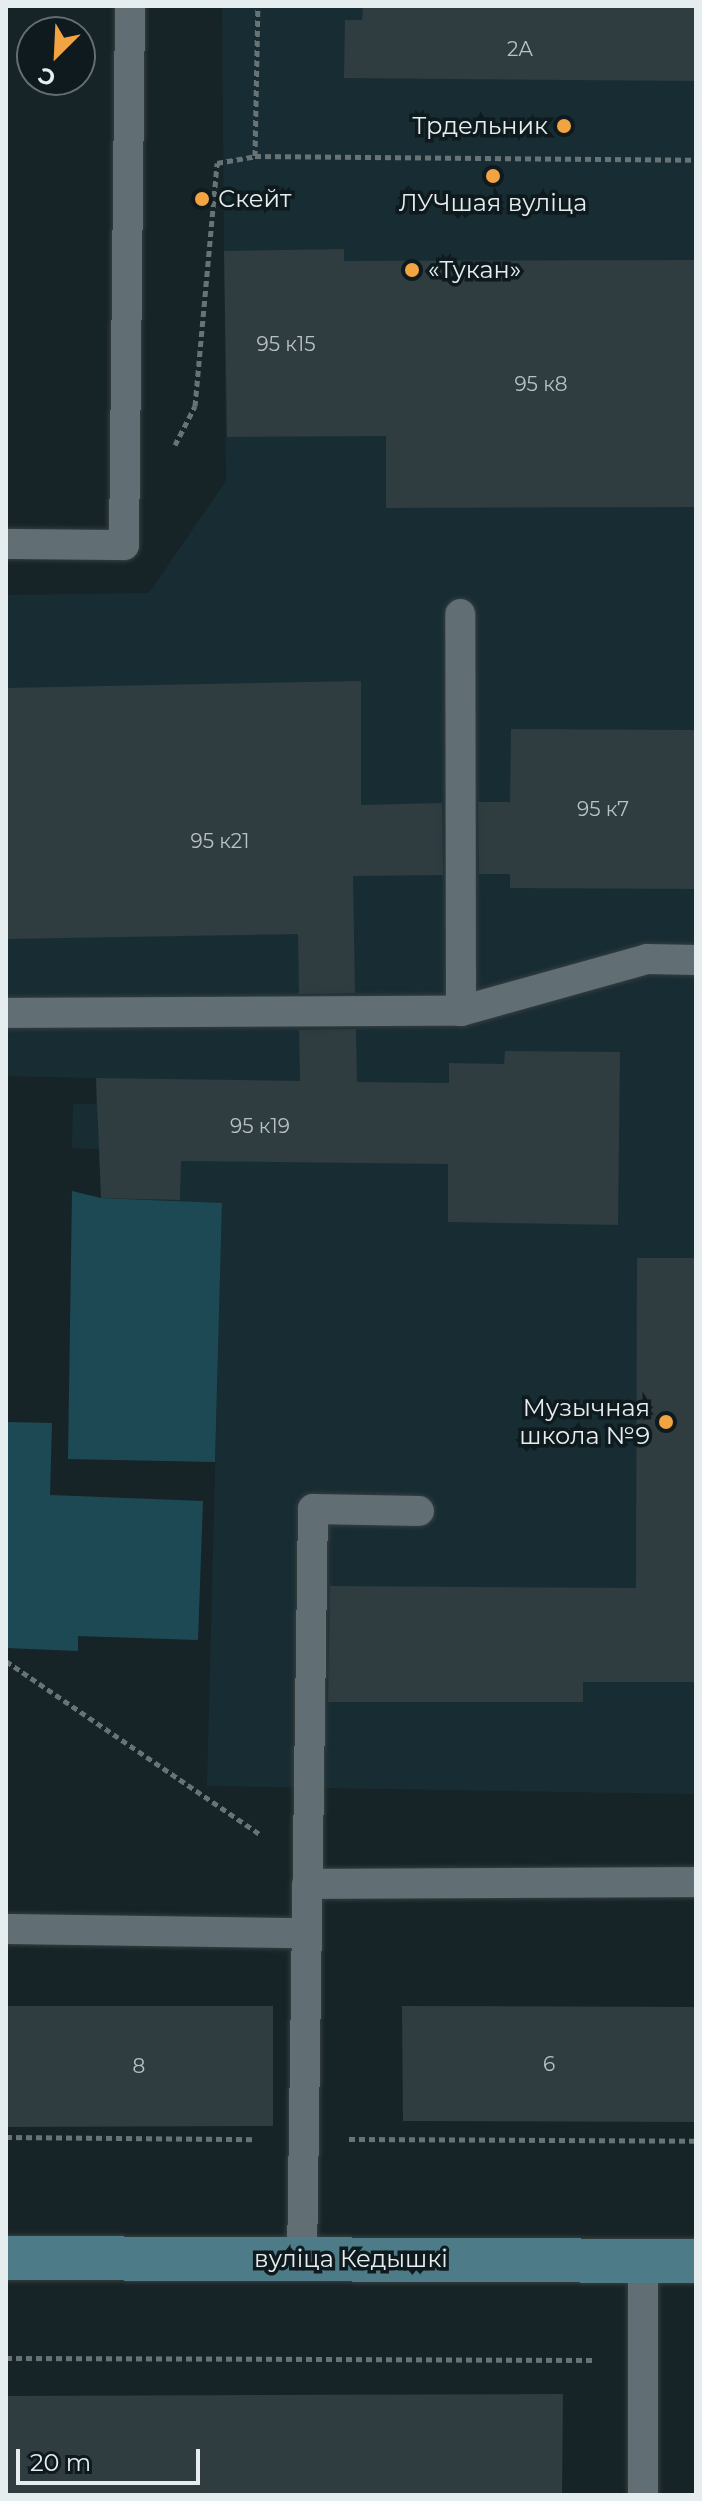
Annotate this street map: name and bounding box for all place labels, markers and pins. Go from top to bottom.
place label: Трдельник [412,112,548,140]
marker: Трдельник [555,117,573,135]
marker: ЛУЧшая вуліца [484,167,502,185]
place label: Скейт [218,185,291,213]
place label: ЛУЧшая вуліца [399,189,587,217]
marker: Скейт [193,190,211,208]
place label: «Тукан» [428,256,521,284]
marker: «Тукан» [403,261,421,279]
place label: Музычная школа №9 [519,1394,650,1450]
marker: Музычная школа №9 [657,1413,675,1431]

